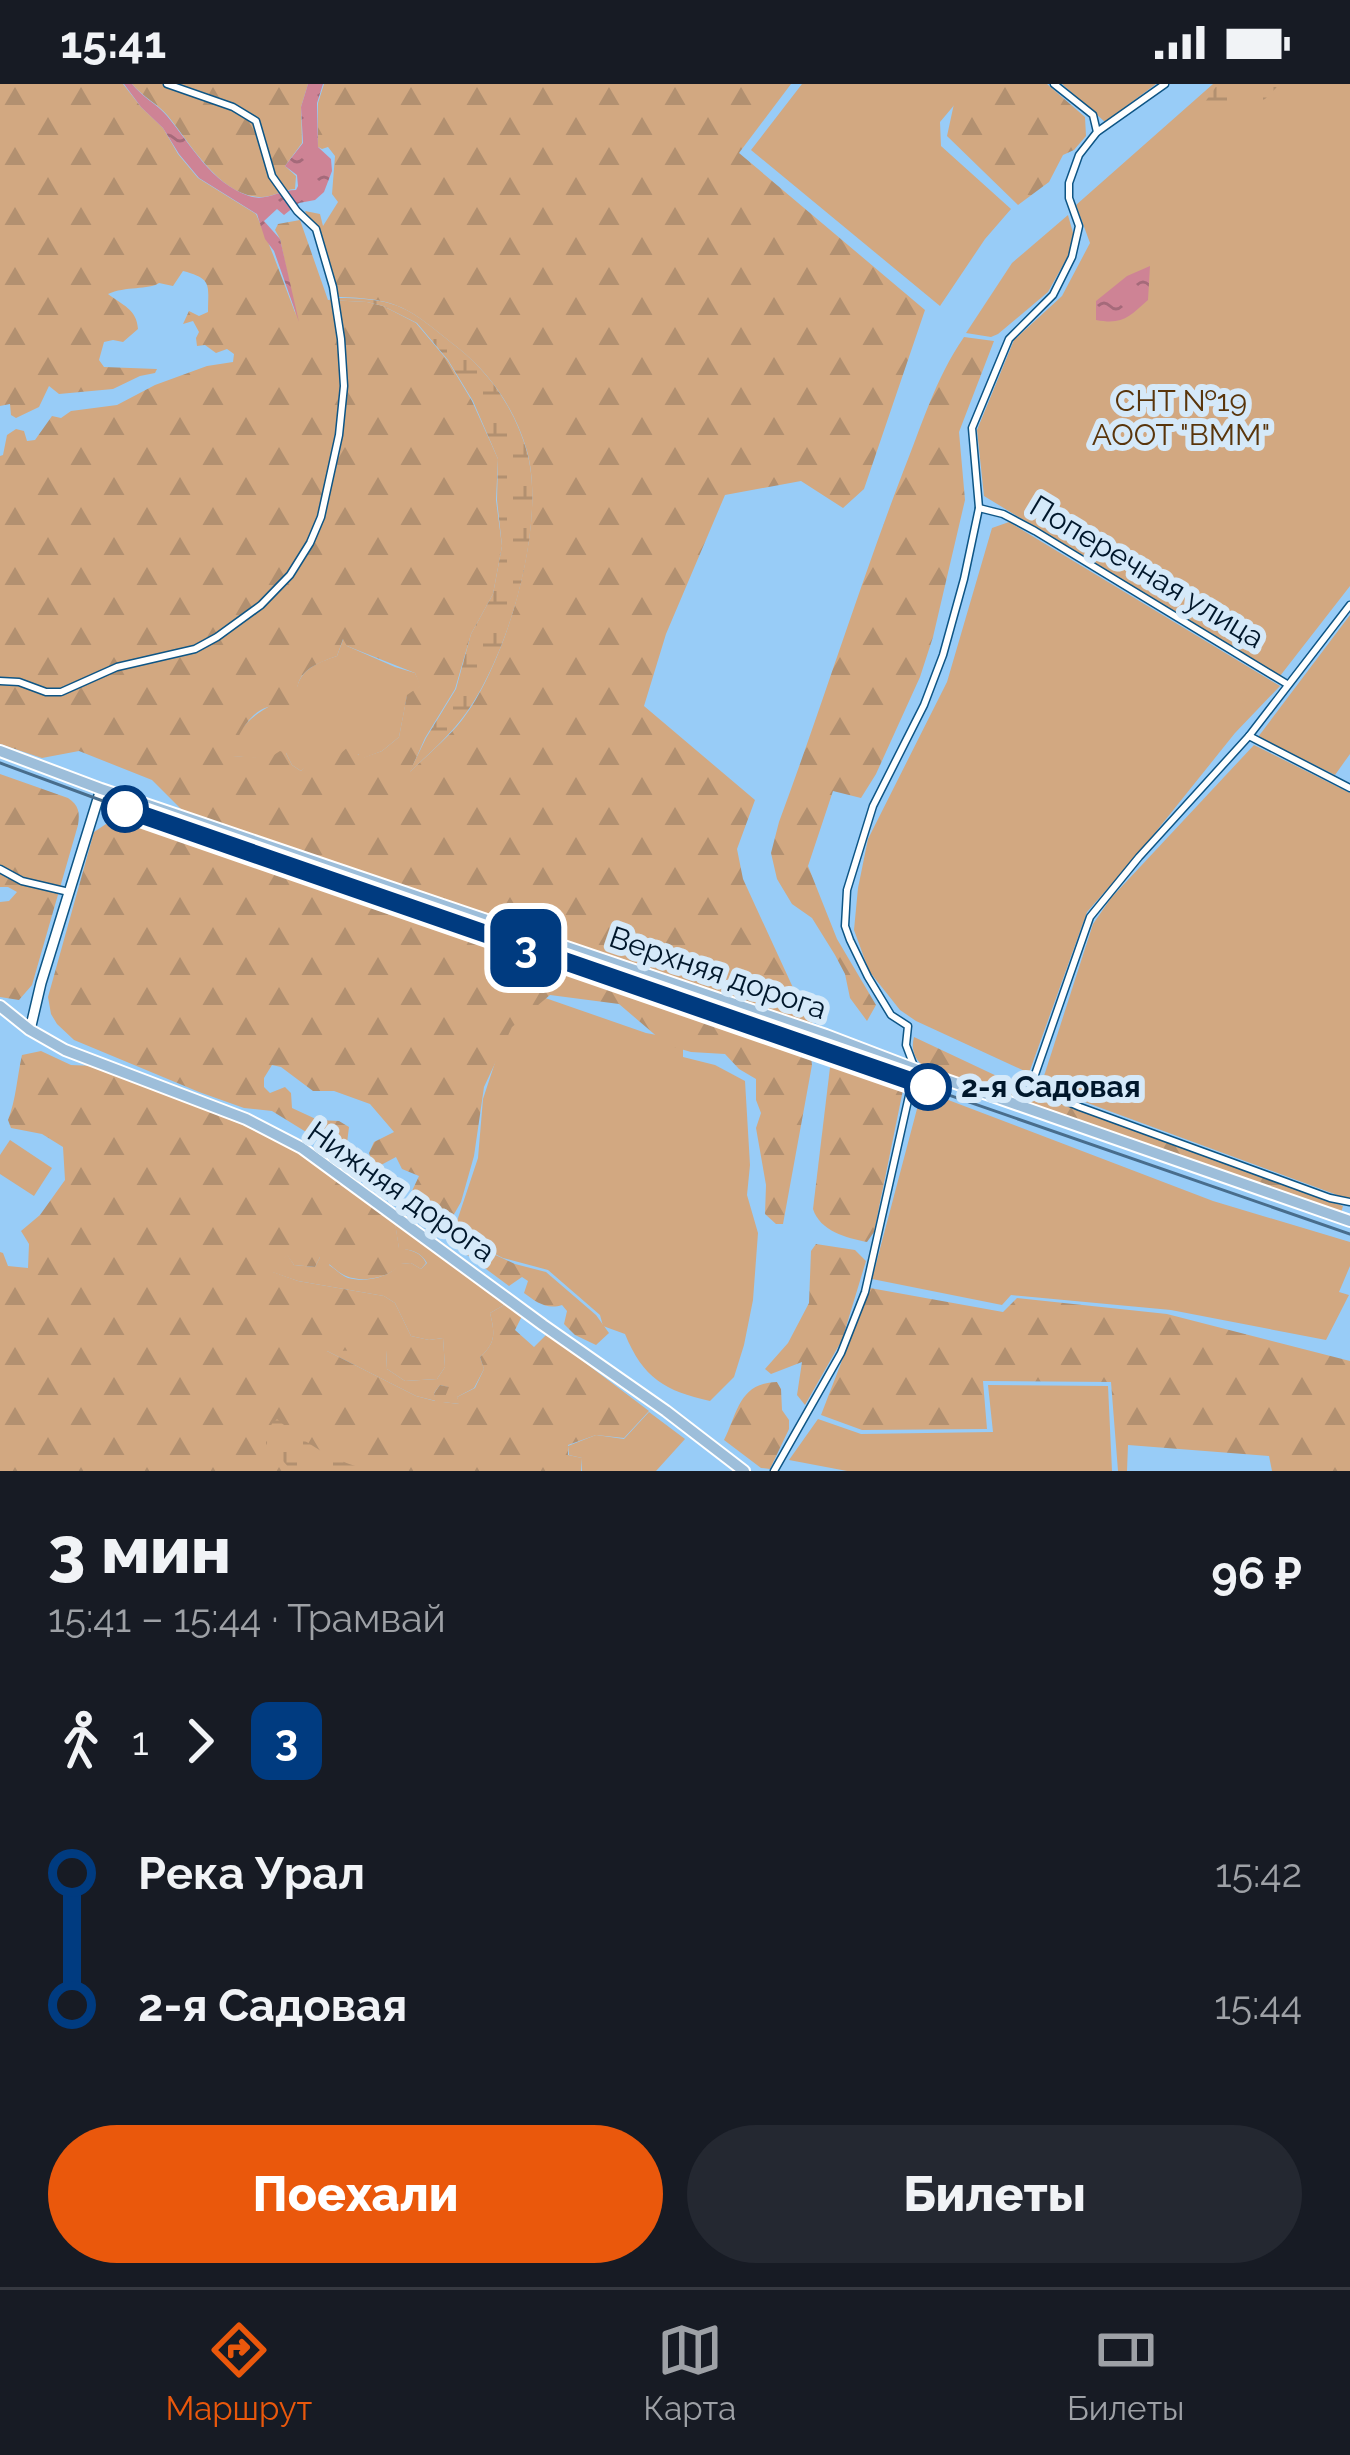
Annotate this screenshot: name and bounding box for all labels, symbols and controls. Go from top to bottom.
text: 15:41 [60,16,166,69]
park label: СНТ №19 АООТ "ВММ" [1092,383,1270,452]
street label: Поперечная улица [1024,488,1271,655]
unlabelled marker [103,787,147,831]
line badge: 3 [487,909,565,987]
street label: Верхняя дорога [605,919,831,1026]
text: 3 [514,923,538,972]
marker: 2-я Садовая [906,1065,950,1109]
place label: 2-я Садовая [961,1069,1140,1104]
street label: Нижняя дорога [301,1114,501,1269]
text: 3 мин [48,1511,231,1588]
text: 96 ₽ [1211,1547,1302,1600]
text: 15:41 – 15:44 · Трамвай [48,1595,446,1641]
icon: walk [48,1708,114,1774]
icon: forward [167,1708,233,1774]
text: 3 [275,1716,298,1765]
text: 1 [132,1718,149,1764]
text: Река Урал [138,1847,365,1900]
text: 15:42 [1215,1850,1302,1896]
text: 2-я Садовая [138,1979,407,2032]
text: 15:44 [1214,1982,1302,2028]
button: Поехали [48,2125,663,2263]
button: Билеты [687,2125,1302,2263]
tab: Маршрут [165,2317,312,2428]
tab: Карта [643,2317,736,2428]
tab: Билеты [1067,2317,1185,2428]

